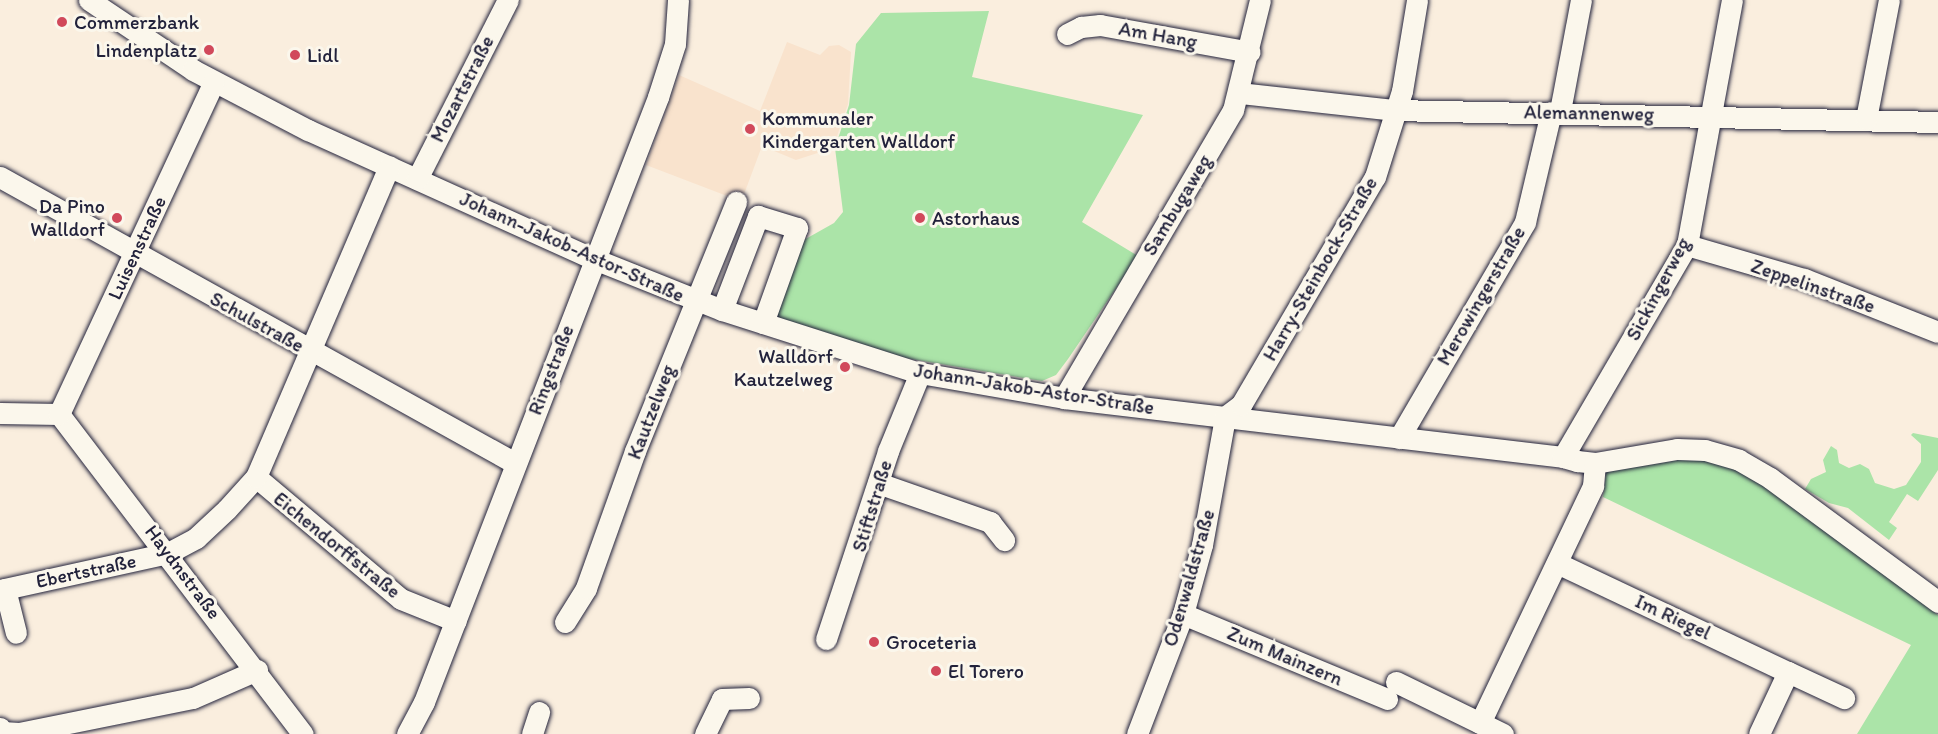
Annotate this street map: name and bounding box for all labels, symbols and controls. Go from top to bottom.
place label: Commerzbank [74,10,199,34]
marker: Commerzbank [55,15,69,29]
street label: Am Hang [1117,16,1199,54]
street label: Mozartstraße [425,32,499,146]
place label: Lindenplatz [96,38,197,62]
marker: Lindenplatz [202,43,216,57]
place label: Lidl [307,43,339,67]
marker: Lidl [288,48,302,62]
street label: Alemannenweg [1524,100,1654,126]
place label: Kommunaler Kindergarten Walldorf [762,106,955,153]
marker: Kommunaler Kindergarten Walldorf [743,122,757,136]
street label: Sambugaweg [1137,150,1217,260]
street label: Harry-Steinbock-Straße [1258,173,1382,365]
street label: Johann-Jakob-Astor-Straße [456,187,688,307]
street label: Luisenstraße [103,192,171,304]
place label: Da Pino Walldorf [30,195,105,242]
place label: Astorhaus [932,206,1020,230]
marker: Da Pino Walldorf [110,211,124,225]
marker: Astorhaus [913,211,927,225]
street label: Merowingerstraße [1431,222,1531,370]
street label: Sickingerweg [1621,233,1695,345]
street label: Zeppelinstraße [1748,254,1878,318]
street label: Schulstraße [206,286,308,358]
street label: Ringstraße [523,322,579,418]
place label: Walldorf Kautzelweg [734,344,833,391]
street label: Johann-Jakob-Astor-Straße [912,358,1156,420]
marker: Walldorf Kautzelweg [838,360,852,374]
street label: Kautzelweg [622,361,680,463]
street label: Stiftstraße [847,457,897,555]
street label: Eichendorffstraße [269,487,405,603]
street label: Odenwaldstraße [1158,507,1220,649]
street label: Haydnstraße [140,520,226,624]
street label: Ebertstraße [34,549,138,593]
street label: Im Riegel [1631,589,1715,645]
street label: Zum Mainzern [1223,621,1347,691]
place label: Groceteria [886,630,977,654]
marker: Groceteria [867,635,881,649]
place label: El Torero [948,659,1024,683]
marker: El Torero [929,664,943,678]

